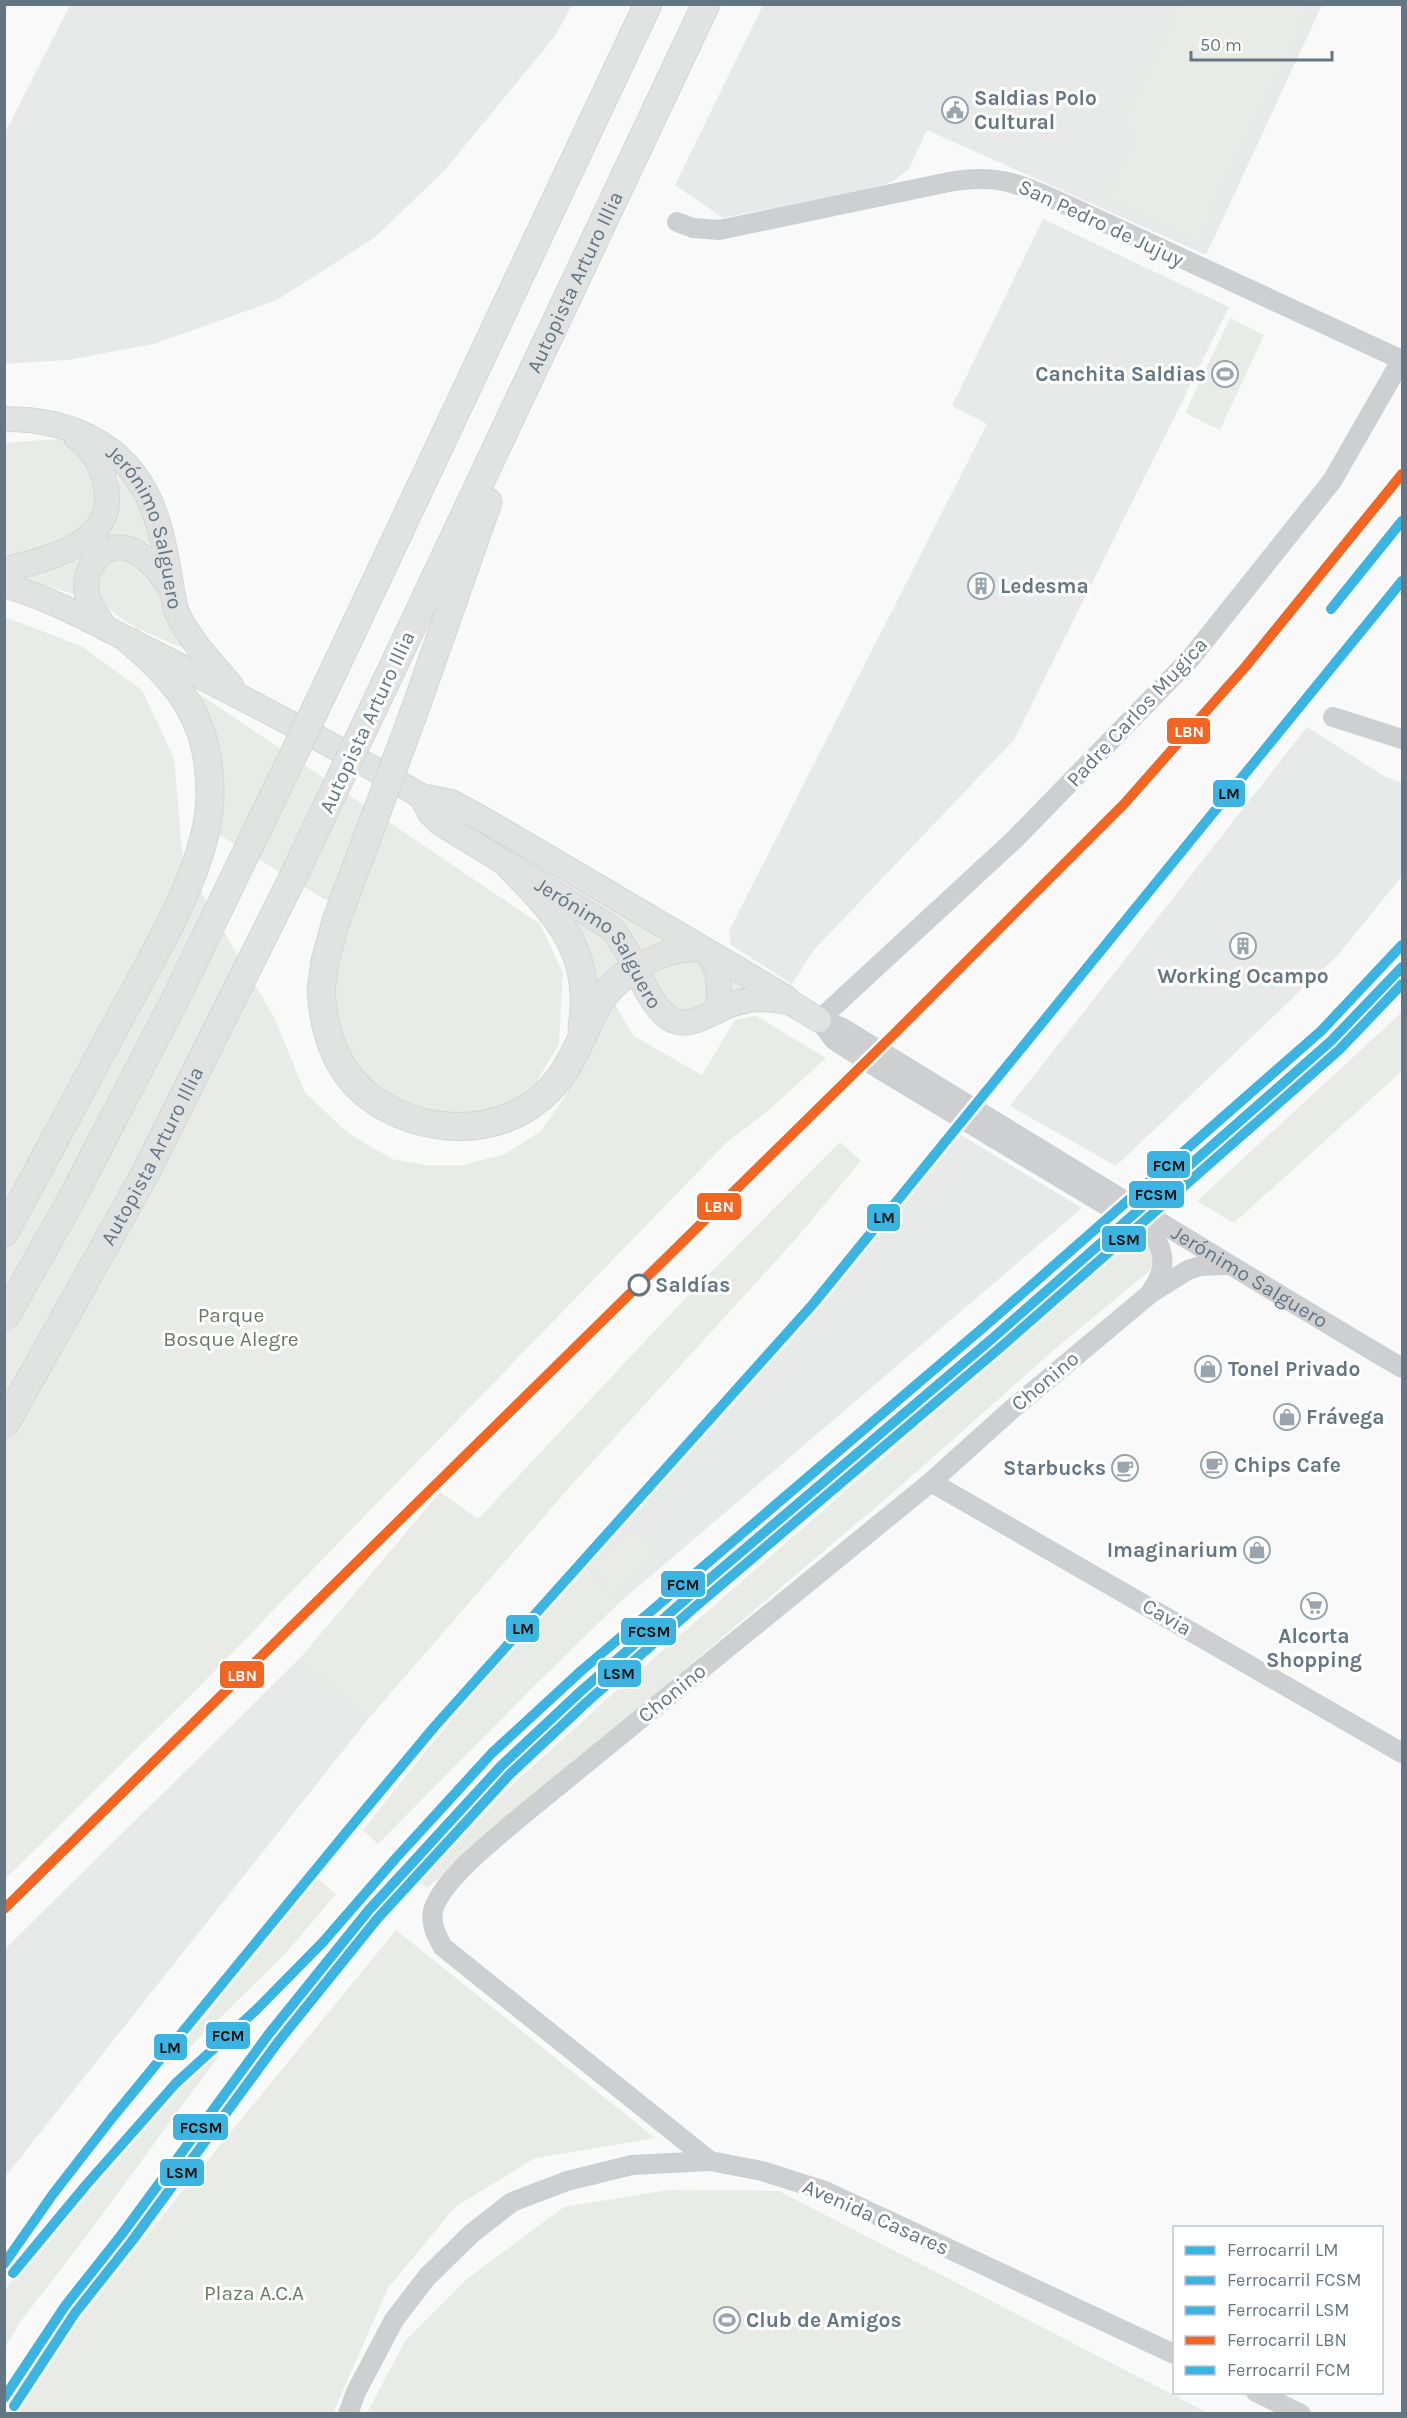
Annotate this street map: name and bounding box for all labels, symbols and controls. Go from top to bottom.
scale bar [1191,24,1332,62]
text: 50 m [1200,34,1242,56]
place label: Saldias Polo Cultural [974,86,1097,134]
public building icon: Saldias Polo Cultural [940,95,970,125]
street label: San Pedro de Jujuy [1015,174,1188,272]
street label: Autopista Arturo Illia [522,187,628,377]
sports icon: Canchita Saldias [1210,359,1240,389]
place label: Canchita Saldias [1035,362,1206,386]
street label: Jerónimo Salguero [101,440,187,611]
building icon: Ledesma [966,571,996,601]
place label: Ledesma [1000,574,1089,598]
street label: Autopista Arturo Illia [314,627,420,817]
street label: Padre Carlos Mugica [1062,632,1212,792]
line badge: LBN [1166,717,1211,745]
text: LBN [1174,722,1204,741]
line badge: LM [1212,779,1246,808]
text: LM [1218,784,1240,803]
street label: Jerónimo Salguero [531,872,667,1013]
building icon: Working Ocampo [1228,931,1258,961]
place label: Working Ocampo [1157,964,1329,988]
street label: Autopista Arturo Illia [96,1063,209,1250]
line badge: FCM [1146,1150,1191,1179]
text: FCM [1153,1156,1185,1175]
line badge: FCSM [1128,1180,1185,1209]
text: FCSM [1134,1185,1178,1204]
line badge: LBN [696,1192,742,1221]
text: LBN [704,1197,734,1216]
line badge: LM [866,1203,901,1232]
text: LM [873,1208,895,1227]
street label: Jerónimo Salguero [1167,1220,1332,1333]
line badge: LSM [1101,1225,1147,1253]
text: LSM [1108,1230,1140,1249]
place label: Saldías [655,1273,730,1297]
marker: Saldías [628,1274,650,1296]
park label: Parque Bosque Alegre [163,1303,299,1351]
street label: Chonino [1007,1346,1083,1416]
shop icon: Tonel Privado [1193,1354,1223,1384]
place label: Tonel Privado [1228,1357,1360,1381]
shop icon: Frávega [1272,1402,1302,1432]
place label: Frávega [1306,1405,1385,1429]
cafe icon: Chips Cafe [1199,1450,1229,1480]
cafe icon: Starbucks [1110,1453,1140,1483]
place label: Chips Cafe [1234,1453,1341,1477]
place label: Starbucks [1003,1456,1106,1480]
shop icon: Imaginarium [1242,1535,1272,1565]
place label: Imaginarium [1107,1538,1238,1562]
line badge: FCM [660,1570,706,1598]
text: FCM [667,1575,699,1594]
supermarket icon: Alcorta Shopping [1299,1591,1329,1621]
street label: Cavia [1138,1593,1196,1641]
line badge: LM [505,1614,540,1643]
line badge: FCSM [620,1617,677,1646]
text: LM [512,1619,534,1638]
text: FCSM [627,1622,671,1641]
place label: Alcorta Shopping [1266,1624,1362,1672]
street label: Chonino [633,1658,711,1728]
line badge: LSM [597,1659,642,1688]
line badge: LBN [219,1660,265,1689]
text: LSM [603,1664,635,1683]
text: LBN [227,1666,257,1685]
line badge: FCM [205,2021,251,2050]
text: FCM [212,2026,244,2045]
line badge: LM [153,2033,188,2061]
text: LM [159,2038,181,2057]
line badge: FCSM [172,2113,229,2141]
text: FCSM [179,2118,223,2137]
line badge: LSM [159,2158,205,2187]
text: LSM [166,2163,198,2182]
street label: Avenida Casares [799,2174,953,2260]
legend [1173,2226,1383,2394]
text: Ferrocarril LM [1227,2239,1339,2261]
text: Ferrocarril FCSM [1227,2269,1362,2291]
park label: Plaza A.C.A [204,2281,304,2305]
text: Ferrocarril LSM [1227,2299,1349,2321]
sports icon: Club de Amigos [712,2305,742,2335]
place label: Club de Amigos [746,2308,902,2332]
text: Ferrocarril LBN [1227,2329,1347,2351]
text: Ferrocarril FCM [1227,2359,1351,2381]

